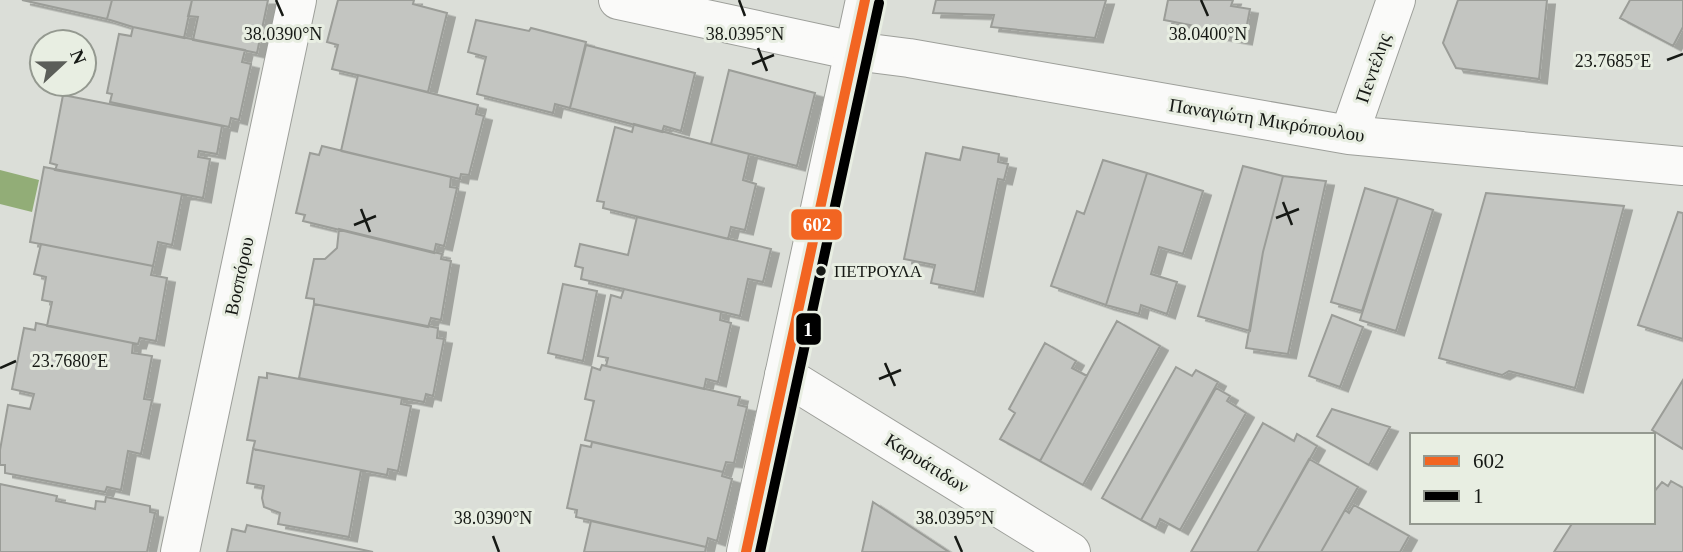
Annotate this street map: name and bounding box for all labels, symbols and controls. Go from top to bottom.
text: 38.0390°N [244,24,322,44]
text: 38.0395°N [706,24,784,44]
text: 38.0400°N [1169,24,1247,44]
north arrow [28,28,98,98]
street label: Πεντέλης [1351,30,1395,106]
text: N [66,47,91,67]
text: 23.7685°E [1575,51,1651,71]
street label: Παναγιώτη Μικρόπουλου [1168,94,1366,146]
line badge: 602 [790,208,843,241]
text: 602 [803,214,831,235]
street label: Βοσπόρου [220,235,258,317]
place label: ΠΕΤΡΟΥΛΑ [834,262,923,281]
marker: ΠΕΤΡΟΥΛΑ [814,264,828,278]
line badge: 1 [795,312,822,346]
text: 1 [803,319,813,340]
text: 23.7680°E [32,351,108,371]
street label: Καρυάτιδων [881,429,973,497]
legend [1410,433,1655,524]
text: 602 [1473,449,1505,473]
text: 1 [1473,484,1484,508]
text: 38.0390°N [454,508,532,528]
text: 38.0395°N [916,508,994,528]

